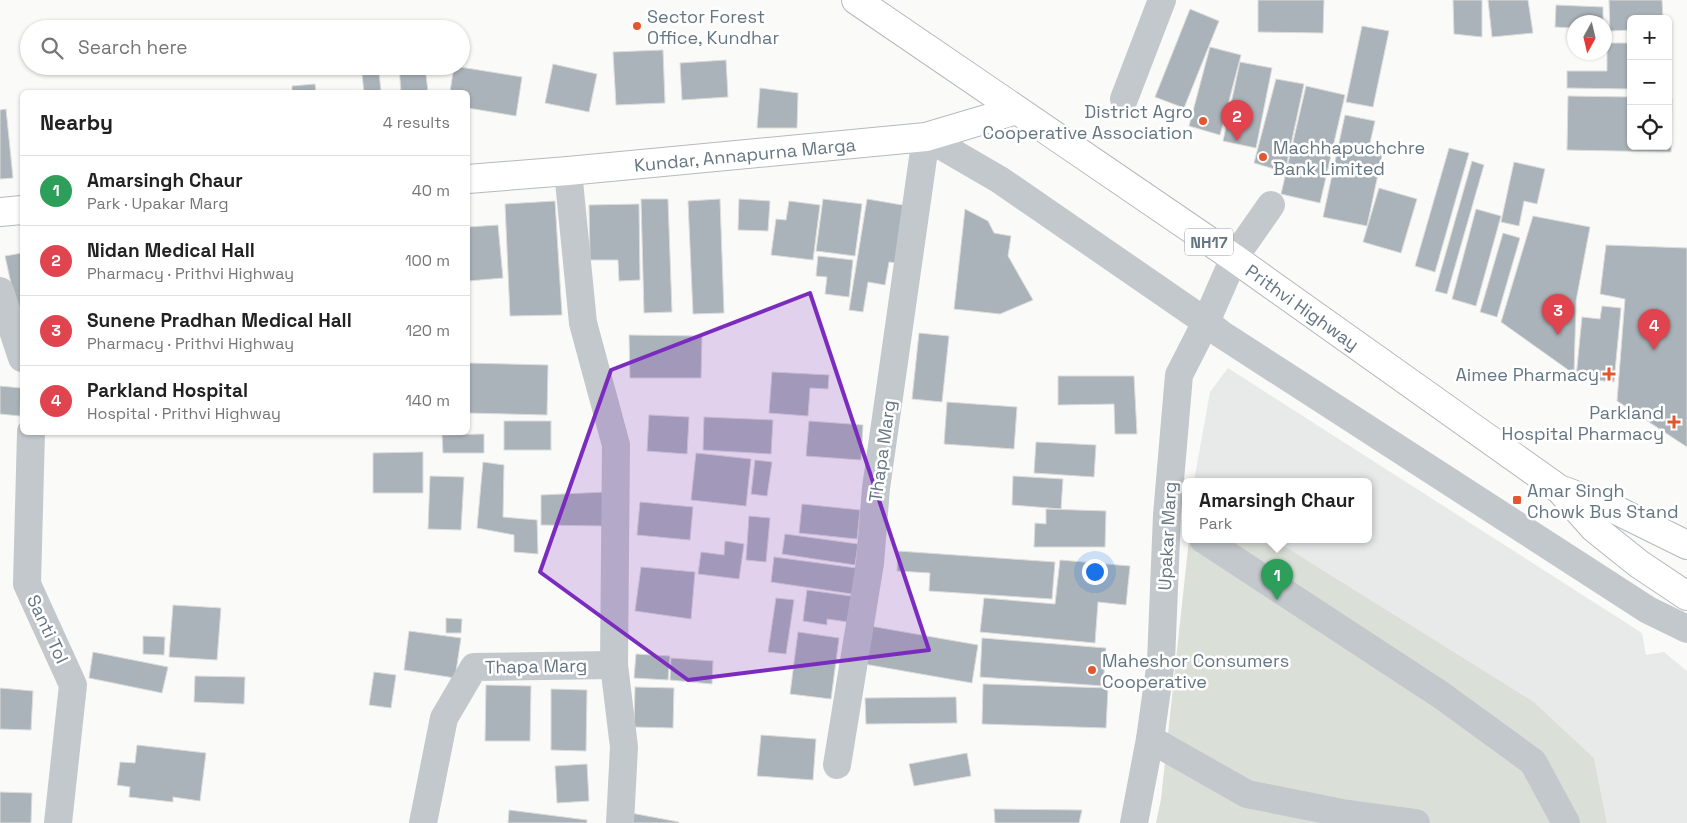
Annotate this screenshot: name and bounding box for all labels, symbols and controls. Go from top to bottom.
place label: Sector Forest Office, Kundhar [647,5,779,49]
north arrow [1567,15,1612,60]
map controls [1627,15,1672,150]
button: + [1627,15,1672,60]
search box [20,20,470,75]
marker: Sector Forest Office, Kundhar [631,20,643,32]
icon: search [38,34,66,62]
text: Search here [78,35,188,60]
button: − [1627,60,1672,105]
place label: District Agro Cooperative Association [982,100,1193,144]
pin: 2 [1221,100,1253,141]
button: locate [1627,105,1672,150]
text: Nearby [40,109,113,136]
text: 4 results [383,112,450,133]
marker: District Agro Cooperative Association [1197,115,1209,127]
street label: Kundar, Annapurna Marga [633,132,857,176]
place label: Machhapuchchre Bank Limited [1273,136,1425,180]
marker: Machhapuchchre Bank Limited [1257,151,1269,163]
text: Amarsingh Chaur [87,168,243,193]
text: 1 [52,180,60,201]
text: 40 m [412,180,450,201]
text: Park · Upakar Marg [87,193,228,214]
road number: NH17 [1185,228,1233,256]
text: Nidan Medical Hall [87,238,255,263]
text: 2 [51,250,61,271]
text: 100 m [405,250,450,271]
street label: Prithvi Highway [1241,259,1364,355]
text: Pharmacy · Prithvi Highway [87,263,294,284]
pin: 3 [1542,294,1574,335]
text: Sunene Pradhan Medical Hall [87,308,352,333]
pin: 4 [1638,309,1670,350]
text: 3 [51,320,61,341]
text: 120 m [406,320,450,341]
text: Pharmacy · Prithvi Highway [87,333,294,354]
place label: Aimee Pharmacy [1455,363,1599,386]
marker: Aimee Pharmacy [1603,368,1615,380]
text: Parkland Hospital [87,378,248,403]
text: 4 [51,390,61,411]
text: 140 m [405,390,450,411]
street label: Thapa Marg [863,399,901,503]
place label: Parkland Hospital Pharmacy [1502,401,1664,445]
text: Hospital · Prithvi Highway [87,403,281,424]
marker: Parkland Hospital Pharmacy [1668,416,1680,428]
popup [1182,478,1372,543]
place label: Amar Singh Chowk Bus Stand [1527,479,1679,523]
street label: Upakar Marg [1153,481,1181,591]
text: Amarsingh Chaur [1199,488,1355,513]
marker: Amar Singh Chowk Bus Stand [1511,494,1523,506]
text: Park [1199,513,1232,534]
your location [1082,559,1108,585]
pin: 1 [1261,559,1293,600]
street label: Santi Tol [22,591,74,667]
place label: Maheshor Consumers Cooperative [1102,649,1289,693]
street label: Thapa Marg [485,654,587,678]
marker: Maheshor Consumers Cooperative [1086,664,1098,676]

